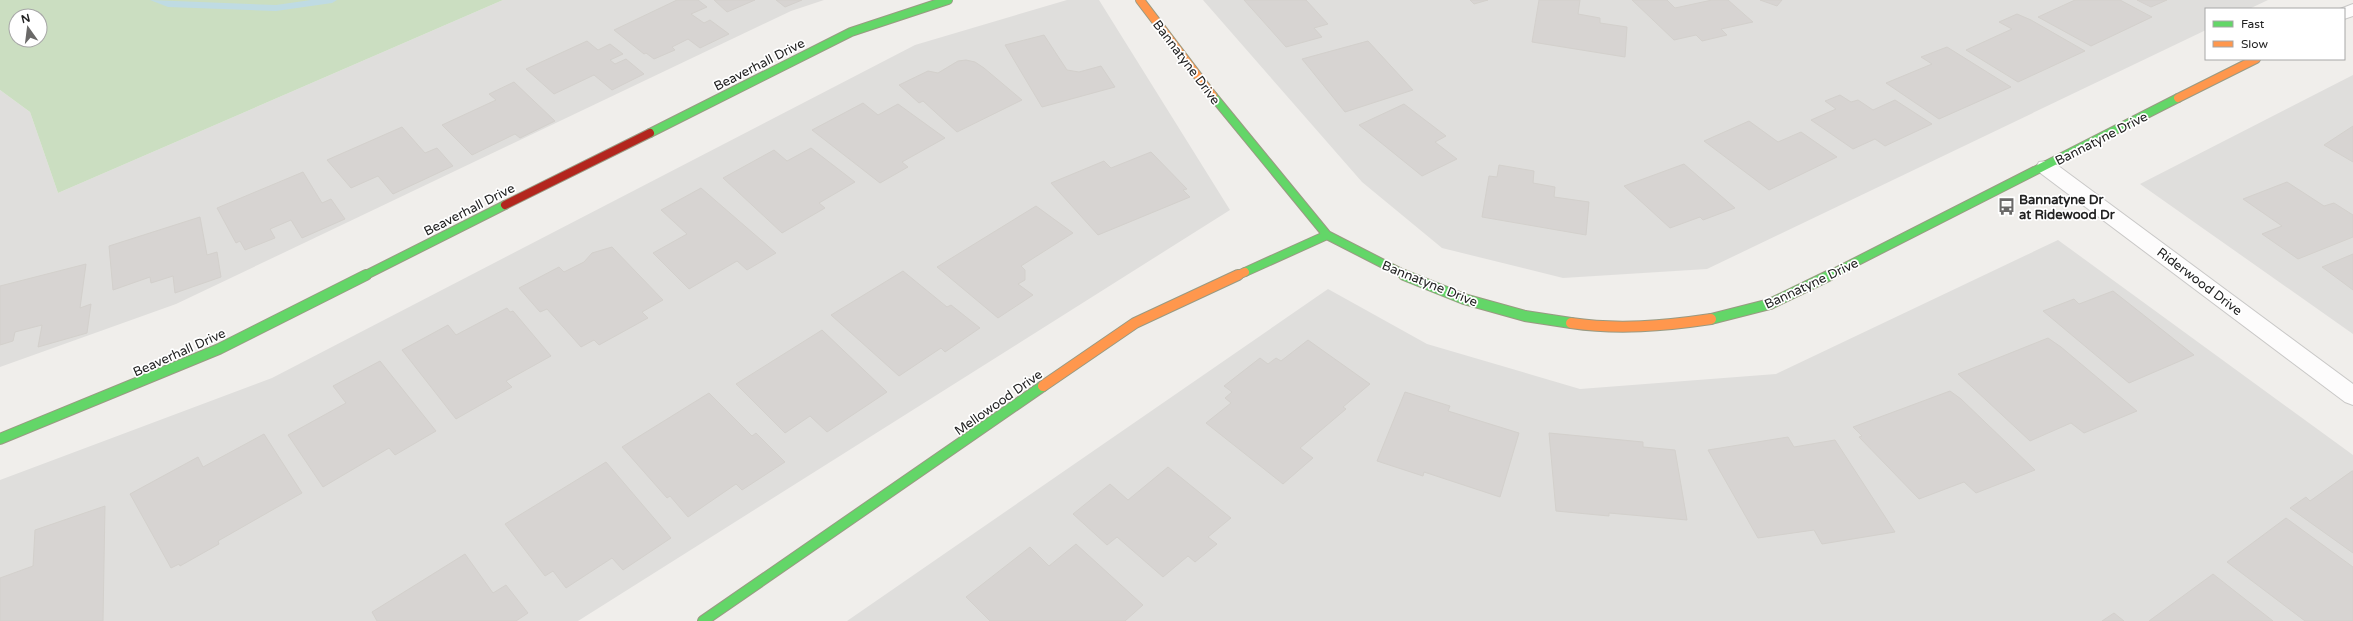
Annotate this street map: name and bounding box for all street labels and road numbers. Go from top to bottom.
street label: Bannatyne Drive [1149,17,1223,108]
street label: Beaverhall Drive [711,35,808,95]
street label: Bannatyne Drive [2052,109,2150,169]
street label: Beaverhall Drive [421,180,518,240]
street label: Riderwood Drive [2154,245,2245,319]
street label: Bannatyne Drive [1762,255,1861,313]
street label: Bannatyne Drive [1379,257,1480,310]
street label: Beaverhall Drive [131,325,228,381]
street label: Mellowood Drive [952,367,1046,439]

